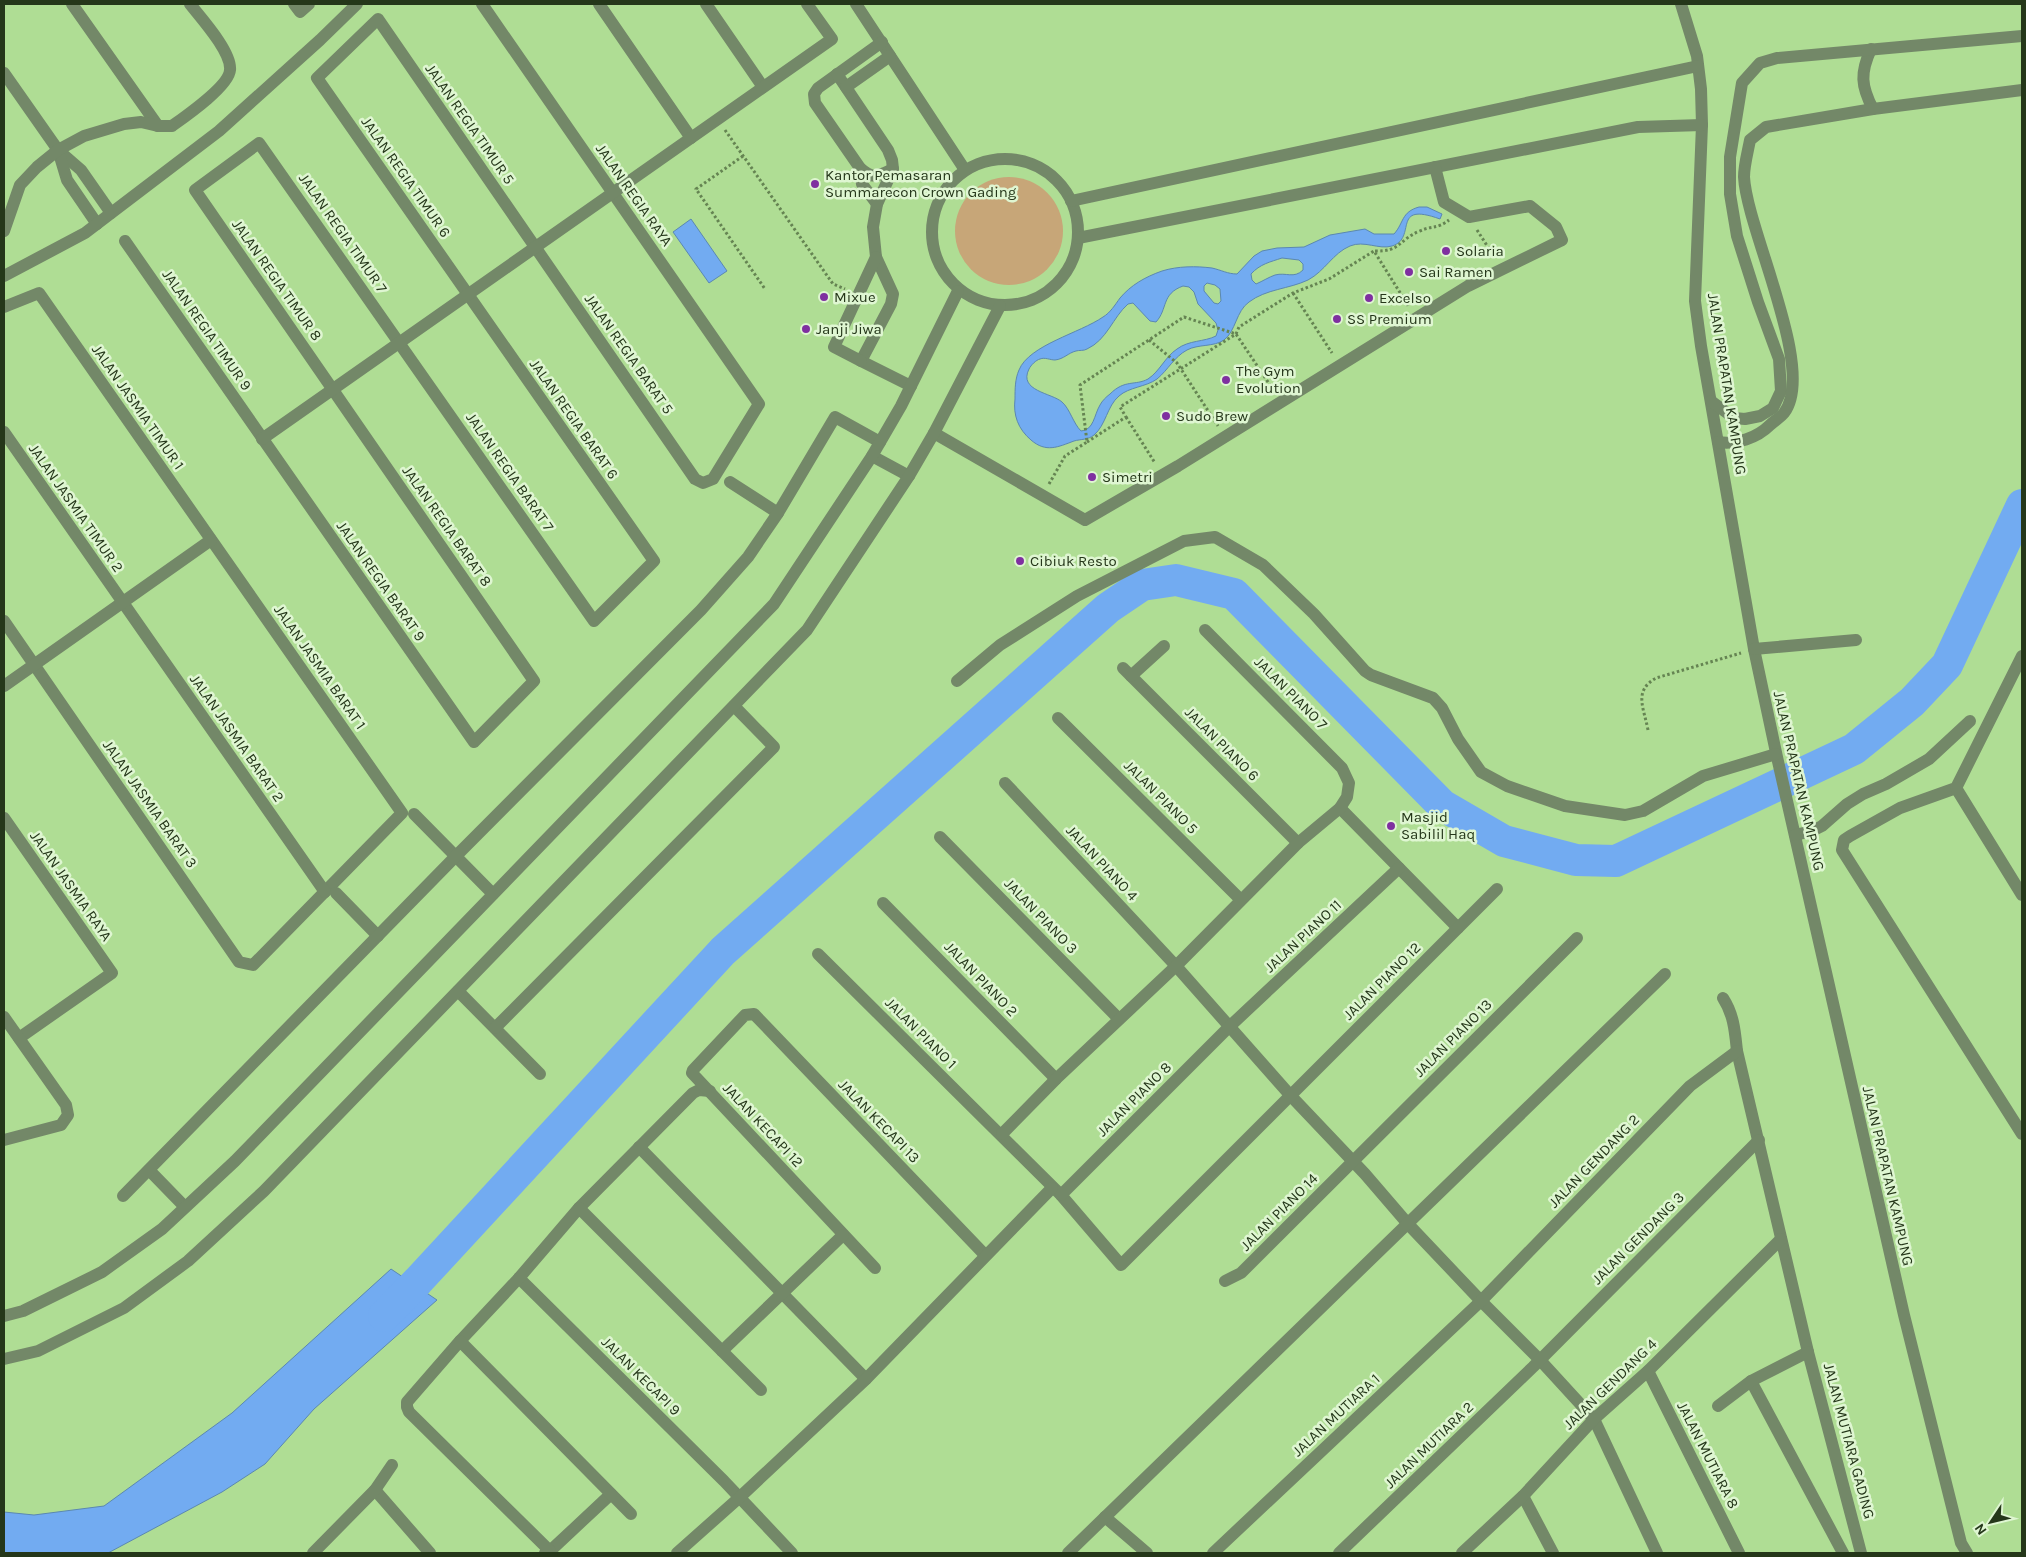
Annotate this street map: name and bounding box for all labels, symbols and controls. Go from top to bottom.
street label: JALAN REGIA TIMUR 5 [422,60,518,188]
street label: JALAN REGIA TIMUR 6 [358,113,454,241]
street label: JALAN REGIA RAYA [592,140,676,250]
place label: Kantor Pemasaran Summarecon Crown Gading [825,166,1017,201]
street label: JALAN REGIA TIMUR 7 [295,170,391,296]
marker: Kantor Pemasaran Summarecon Crown Gading [809,178,821,190]
street label: JALAN REGIA TIMUR 8 [228,216,326,344]
place label: Solaria [1456,242,1504,260]
marker: Solaria [1440,245,1452,257]
place label: Sai Ramen [1419,263,1493,281]
street label: JALAN REGIA TIMUR 9 [158,266,256,394]
marker: Sai Ramen [1403,266,1415,278]
place label: Mixue [834,288,876,306]
place label: Excelso [1379,289,1431,307]
street label: JALAN REGIA BARAT 5 [581,290,677,418]
marker: Mixue [818,291,830,303]
marker: Excelso [1363,292,1375,304]
street label: JALAN PRAPATAN KAMPUNG [1704,292,1750,476]
place label: SS Premium [1347,310,1432,328]
marker: SS Premium [1331,313,1343,325]
place label: Janji Jiwa [816,320,882,338]
marker: Janji Jiwa [800,323,812,335]
street label: JALAN JASMIA TIMUR 1 [88,341,188,473]
street label: JALAN REGIA BARAT 6 [526,355,622,483]
place label: The Gym Evolution [1236,362,1301,397]
marker: The Gym Evolution [1220,374,1232,386]
place label: Sudo Brew [1176,407,1248,425]
street label: JALAN REGIA BARAT 7 [462,409,558,535]
marker: Sudo Brew [1160,410,1172,422]
street label: JALAN JASMIA TIMUR 2 [25,440,127,576]
street label: JALAN REGIA BARAT 8 [399,462,495,590]
place label: Simetri [1102,468,1153,486]
marker: Simetri [1086,471,1098,483]
street label: JALAN REGIA BARAT 9 [333,517,429,645]
place label: Cibiuk Resto [1030,552,1117,570]
marker: Cibiuk Resto [1014,555,1026,567]
street label: JALAN JASMIA BARAT 1 [270,601,370,733]
street label: JALAN PIANO 7 [1251,653,1331,733]
street label: JALAN JASMIA BARAT 2 [186,671,288,805]
street label: JALAN PRAPATAN KAMPUNG [1770,689,1828,873]
street label: JALAN PIANO 6 [1181,703,1263,785]
street label: JALAN JASMIA BARAT 3 [99,737,201,871]
street label: JALAN PIANO 5 [1120,756,1202,838]
place label: Masjid Sabilil Haq [1401,808,1475,843]
marker: Masjid Sabilil Haq [1385,820,1397,832]
street label: JALAN PIANO 4 [1062,821,1142,905]
street label: JALAN JASMIA RAYA [26,828,116,945]
street label: JALAN PIANO 3 [1001,875,1081,957]
street label: JALAN PIANO 11 [1261,896,1345,976]
street label: JALAN PIANO 2 [941,938,1021,1020]
street label: JALAN PIANO 12 [1339,938,1425,1024]
street label: JALAN PIANO 1 [882,994,960,1072]
street label: JALAN PIANO 13 [1410,995,1496,1081]
street label: JALAN PIANO 8 [1093,1058,1175,1140]
street label: JALAN KECAPI 13 [835,1075,923,1167]
street label: JALAN KECAPI 12 [719,1079,807,1171]
street label: JALAN PRAPATAN KAMPUNG [1859,1084,1917,1268]
street label: JALAN GENDANG 2 [1545,1110,1643,1212]
street label: JALAN PIANO 14 [1237,1169,1322,1254]
street label: JALAN GENDANG 3 [1588,1188,1688,1288]
street label: JALAN KECAPI 9 [598,1333,684,1419]
street label: JALAN GENDANG 4 [1560,1334,1661,1433]
street label: JALAN MUTIARA GADING [1820,1361,1878,1521]
street label: JALAN MUTIARA 1 [1288,1370,1384,1460]
street label: JALAN MUTIARA 2 [1381,1398,1477,1492]
street label: JALAN MUTIARA 8 [1673,1399,1743,1511]
north arrow [1966,1497,2016,1547]
text: N [1971,1520,1991,1538]

